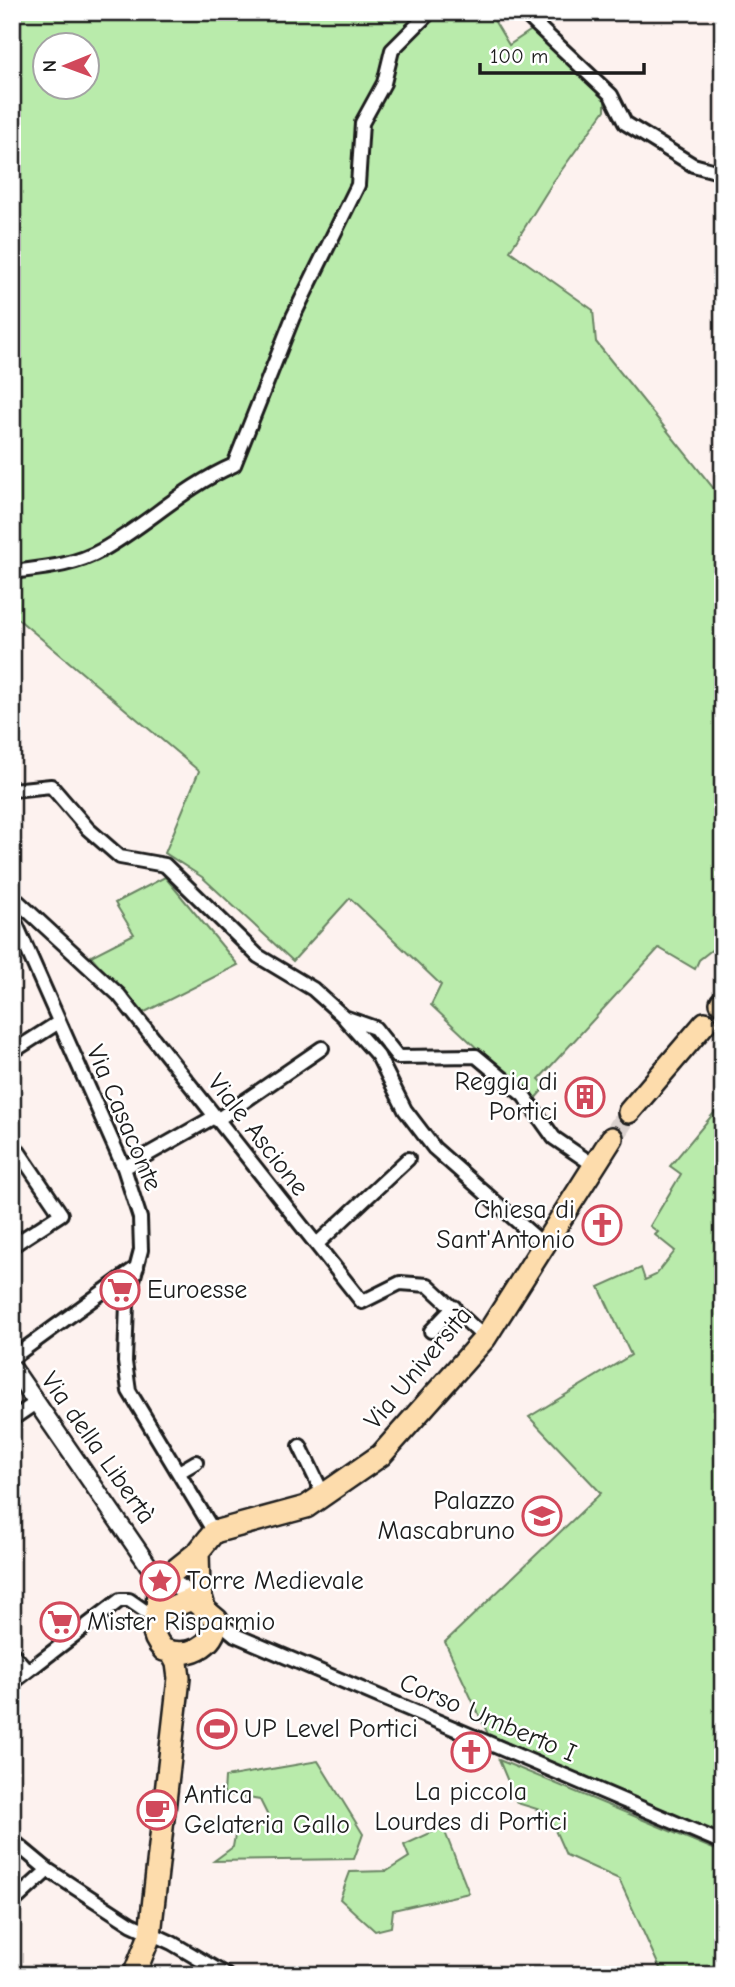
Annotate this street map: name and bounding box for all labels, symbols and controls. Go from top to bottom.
north arrow [32,32,102,102]
scale bar [480,32,644,76]
text: 100 m [490,44,548,68]
text: N [39,60,61,73]
street label: Via Casaconte [80,1040,168,1196]
place label: Reggia di Portici [455,1067,558,1127]
street label: Viale Ascione [201,1068,315,1202]
building icon: Reggia di Portici [564,1076,606,1118]
place label: Chiesa di Sant'Antonio [436,1195,575,1255]
church icon: Chiesa di Sant'Antonio [581,1204,623,1246]
supermarket icon: Euroesse [99,1269,141,1311]
place label: Euroesse [147,1275,247,1305]
street label: Via Università [358,1301,478,1435]
street label: Via della Libertà [35,1366,161,1530]
place label: Palazzo Mascabruno [377,1486,515,1546]
school or university icon: Palazzo Mascabruno [521,1495,563,1537]
place icon: Torre Medievale [139,1560,181,1602]
place label: Torre Medievale [187,1566,364,1596]
supermarket icon: Mister Risparmio [39,1601,81,1643]
place label: Mister Risparmio [87,1607,275,1637]
street label: Corso Umberto I [395,1667,581,1769]
sports icon: UP Level Portici [196,1708,238,1750]
place label: UP Level Portici [244,1714,418,1744]
church icon: La piccola Lourdes di Portici [450,1731,492,1773]
place label: La piccola Lourdes di Portici [374,1777,568,1837]
place label: Antica Gelateria Gallo [184,1780,350,1840]
cafe icon: Antica Gelateria Gallo [136,1789,178,1831]

